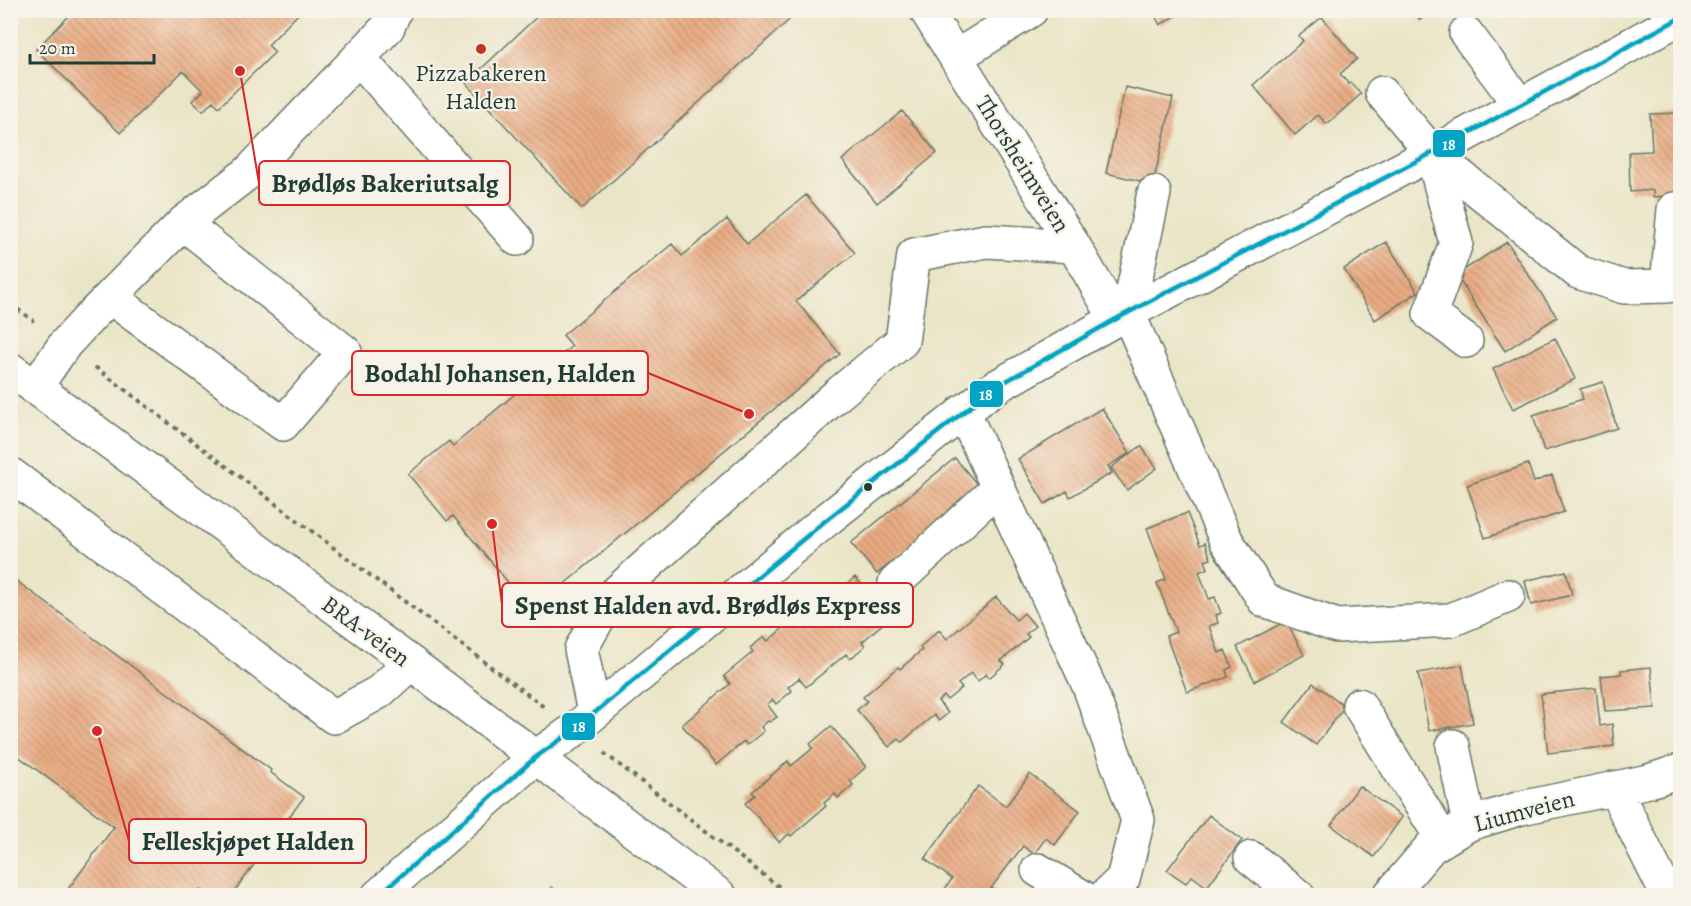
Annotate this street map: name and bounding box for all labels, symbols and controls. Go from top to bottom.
scale bar [30,27,154,65]
text: 20 m [39,36,76,60]
marker: Pizzabakeren Halden [474,42,488,56]
place label: Pizzabakeren Halden [415,57,547,117]
street label: Thorsheimveien [968,89,1078,239]
line badge: 18 [1432,129,1466,158]
text: 18 [1442,134,1456,156]
callout: Brødløs Bakeriutsalg [259,161,510,205]
text: Brødløs Bakeriutsalg [271,166,500,201]
callout: Bodahl Johansen, Halden [352,351,648,395]
text: Bodahl Johansen, Halden [364,356,636,391]
line badge: 18 [969,380,1004,408]
text: 18 [979,384,993,406]
unlabelled marker [862,481,874,493]
callout: Spenst Halden avd. Brødløs Express [502,583,913,627]
street label: BRA-veien [315,588,417,674]
text: Spenst Halden avd. Brødløs Express [515,588,901,623]
line badge: 18 [561,712,596,741]
text: 18 [572,716,586,738]
street label: Liumveien [1470,782,1578,840]
callout: Felleskjøpet Halden [129,819,366,863]
text: Felleskjøpet Halden [142,824,355,859]

